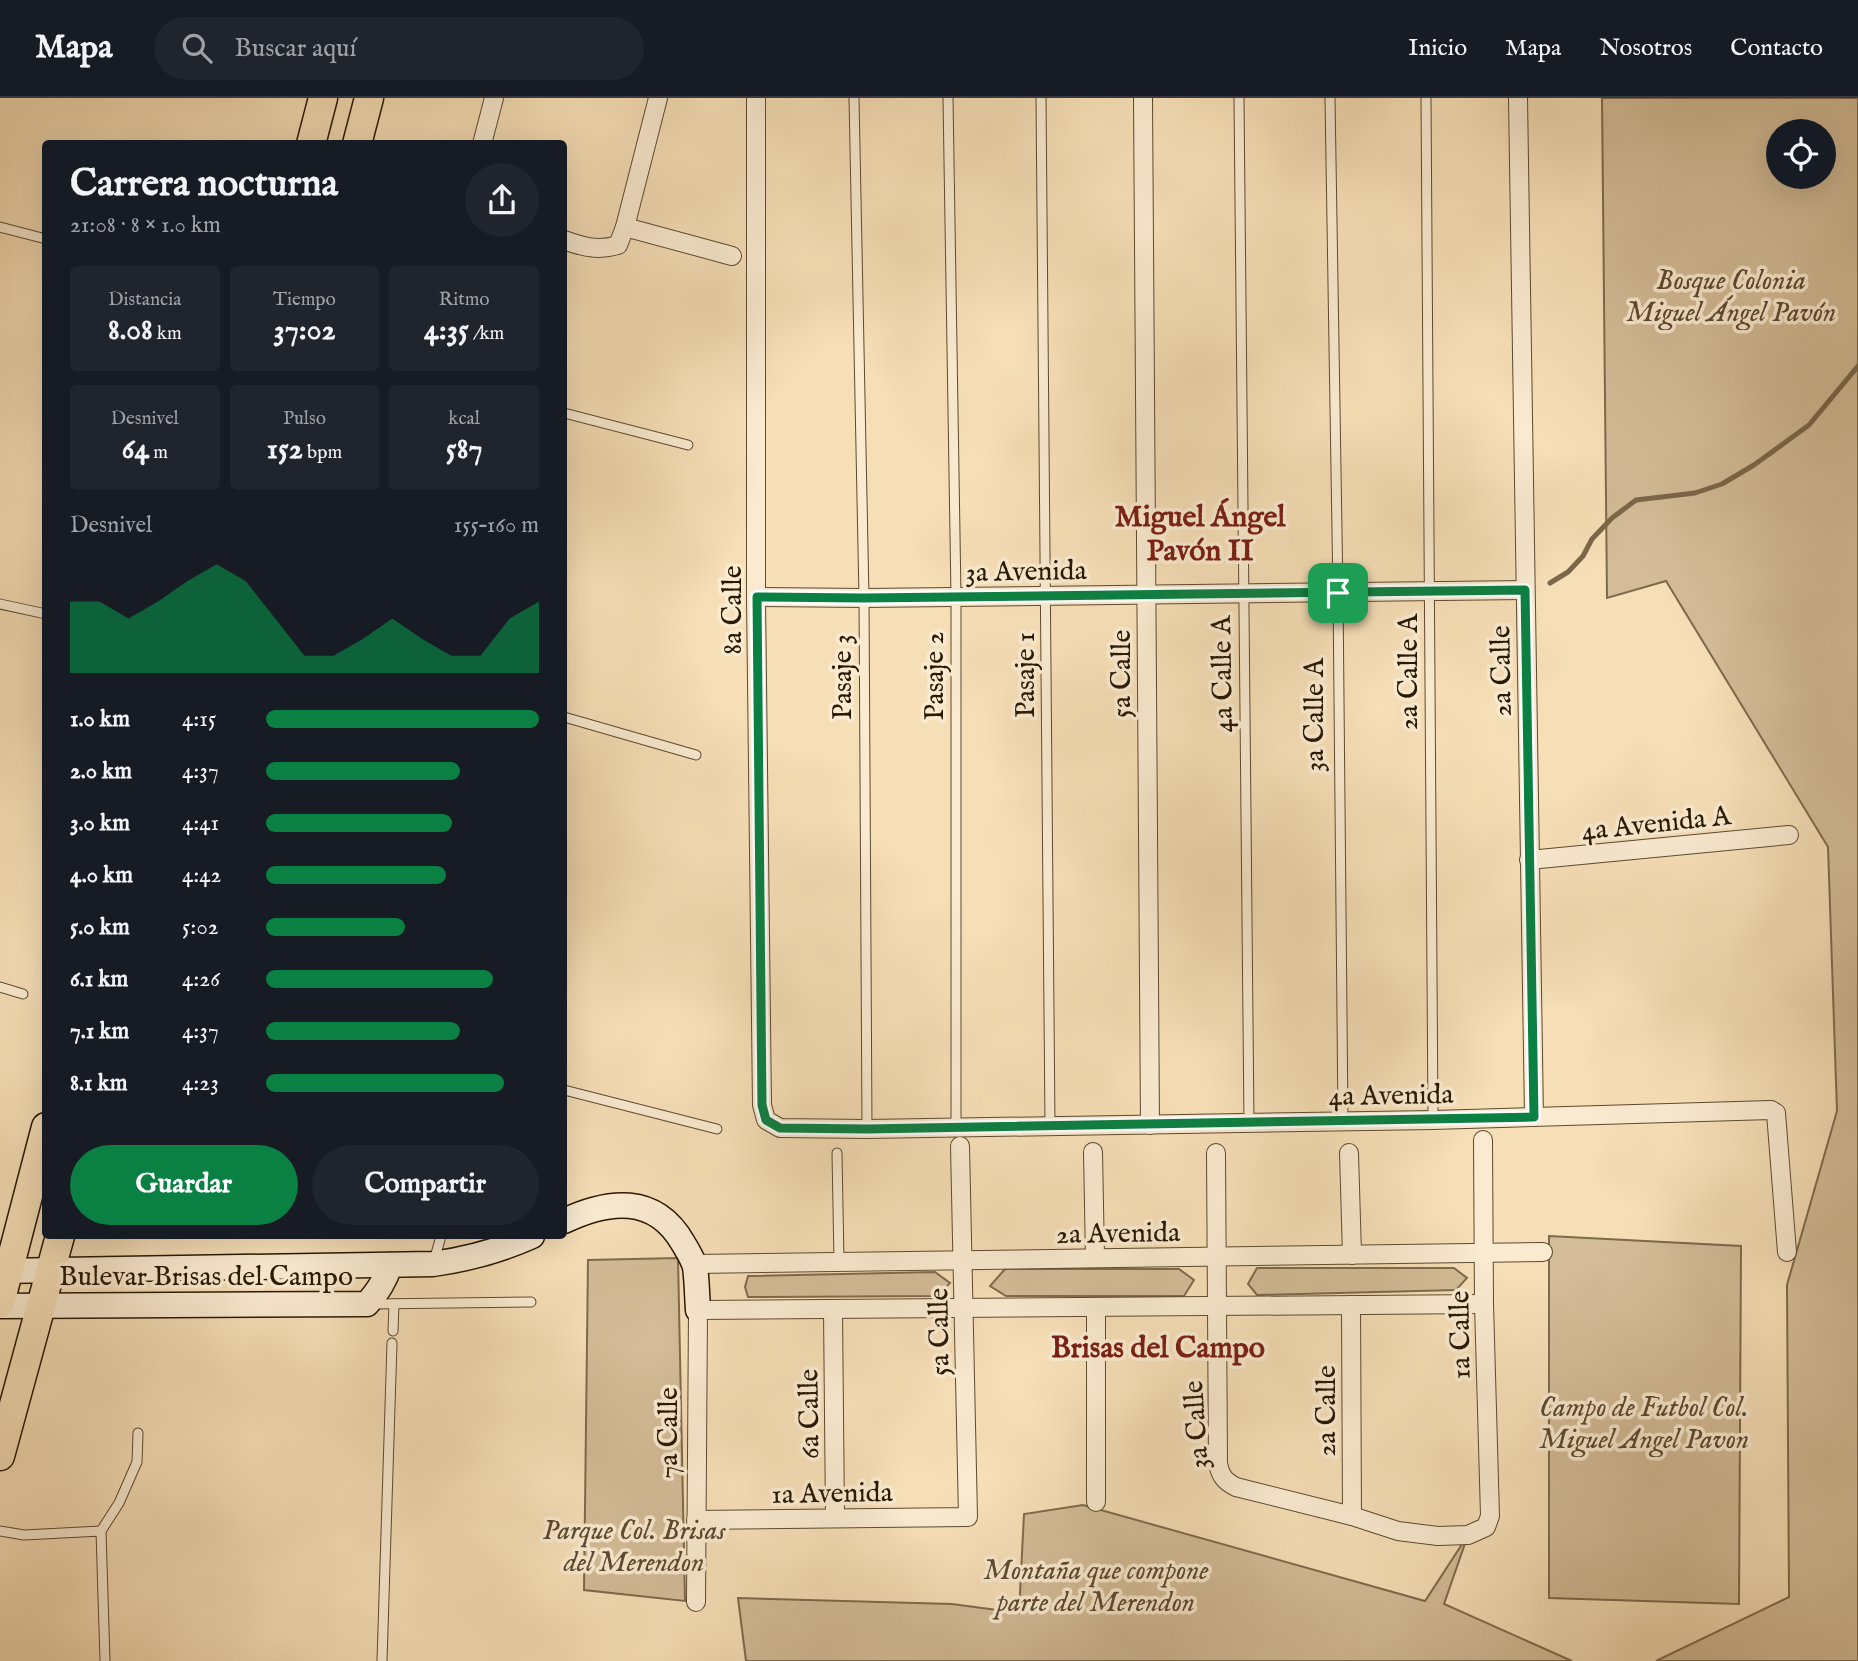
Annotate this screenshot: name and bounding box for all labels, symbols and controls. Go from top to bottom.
search box [154,17,644,80]
text: Mapa [35,27,112,69]
icon: search [178,29,216,67]
text: Buscar aquí [234,32,356,65]
text: Inicio [1408,33,1467,64]
text: Mapa [1505,33,1561,64]
text: Nosotros [1599,33,1692,64]
text: Contacto [1730,33,1823,64]
map controls [1766,119,1836,189]
button: locate [1766,119,1836,189]
text: Carrera nocturna [70,161,338,209]
button: share [465,163,539,237]
text: 21:08 · 8 × 1.0 km [70,211,221,240]
park label: Bosque Colonia Miguel Ángel Pavón [1626,264,1836,331]
text: Distancia [108,288,181,312]
text: Tiempo [273,288,336,312]
text: Ritmo [439,288,490,312]
text: 8.08 [108,312,153,350]
text: 37:02 [274,312,335,350]
text: 4:35 [424,312,469,350]
text: km [153,322,182,346]
text: /km [469,322,504,346]
text: Desnivel [111,407,179,431]
text: Pulso [283,407,326,431]
text: kcal [448,407,480,431]
text: 64 [122,431,149,469]
text: 152 [267,431,303,469]
text: 587 [446,431,483,469]
text: m [149,441,168,465]
text: bpm [303,441,342,465]
district label: Miguel Ángel Pavón II [1114,497,1286,571]
text: Desnivel [70,511,152,540]
text: 155–160 m [454,511,539,540]
street label: 3a Avenida [965,554,1088,591]
pin [1308,563,1368,623]
street label: 8a Calle [716,565,751,655]
icon: arrive [1319,574,1357,612]
street label: 2a Calle A [1392,613,1427,730]
street label: 4a Calle A [1205,614,1242,733]
street label: 2a Calle [1484,625,1521,717]
street label: 5a Calle [1105,630,1140,718]
street label: Pasaje 2 [918,632,953,720]
street label: Pasaje 1 [1009,632,1044,718]
street label: Pasaje 3 [826,634,861,720]
street label: 3a Calle A [1298,657,1333,772]
text: 1.0 km [70,705,130,734]
text: 4:15 [182,705,216,734]
text: 2.0 km [70,757,132,786]
text: 4:37 [182,757,219,786]
street label: 4a Avenida A [1580,799,1734,850]
text: 3.0 km [70,809,130,838]
text: 4:41 [182,809,219,838]
text: 4.0 km [70,861,133,890]
text: 4:42 [182,861,221,890]
text: 5.0 km [70,913,130,942]
text: 5:02 [182,913,219,942]
text: 6.1 km [70,965,128,994]
text: 4:26 [182,965,220,994]
text: 7.1 km [70,1017,129,1046]
text: 4:37 [182,1017,219,1046]
text: 8.1 km [70,1069,128,1098]
text: 4:23 [182,1069,219,1098]
street label: 4a Avenida [1328,1078,1455,1115]
button: Guardar [70,1145,298,1225]
button: Compartir [312,1145,539,1225]
street label: 2a Avenida [1056,1216,1181,1253]
street label: Bulevar Brisas del Campo [59,1260,353,1295]
street label: 5a Calle [922,1287,959,1377]
street label: 1a Calle [1443,1290,1480,1380]
district label: Brisas del Campo [1051,1330,1265,1368]
street label: 2a Calle [1310,1365,1345,1457]
street label: 6a Calle [792,1368,829,1459]
street label: 3a Calle [1177,1379,1218,1470]
street label: 7a Calle [652,1387,687,1479]
park label: Campo de Futbol Col. Miguel Angel Pavon [1539,1391,1749,1458]
street label: 1a Avenida [771,1476,894,1513]
park label: Parque Col. Brisas del Merendon [542,1514,727,1581]
park label: Montaña que compone parte del Merendon [983,1554,1209,1621]

